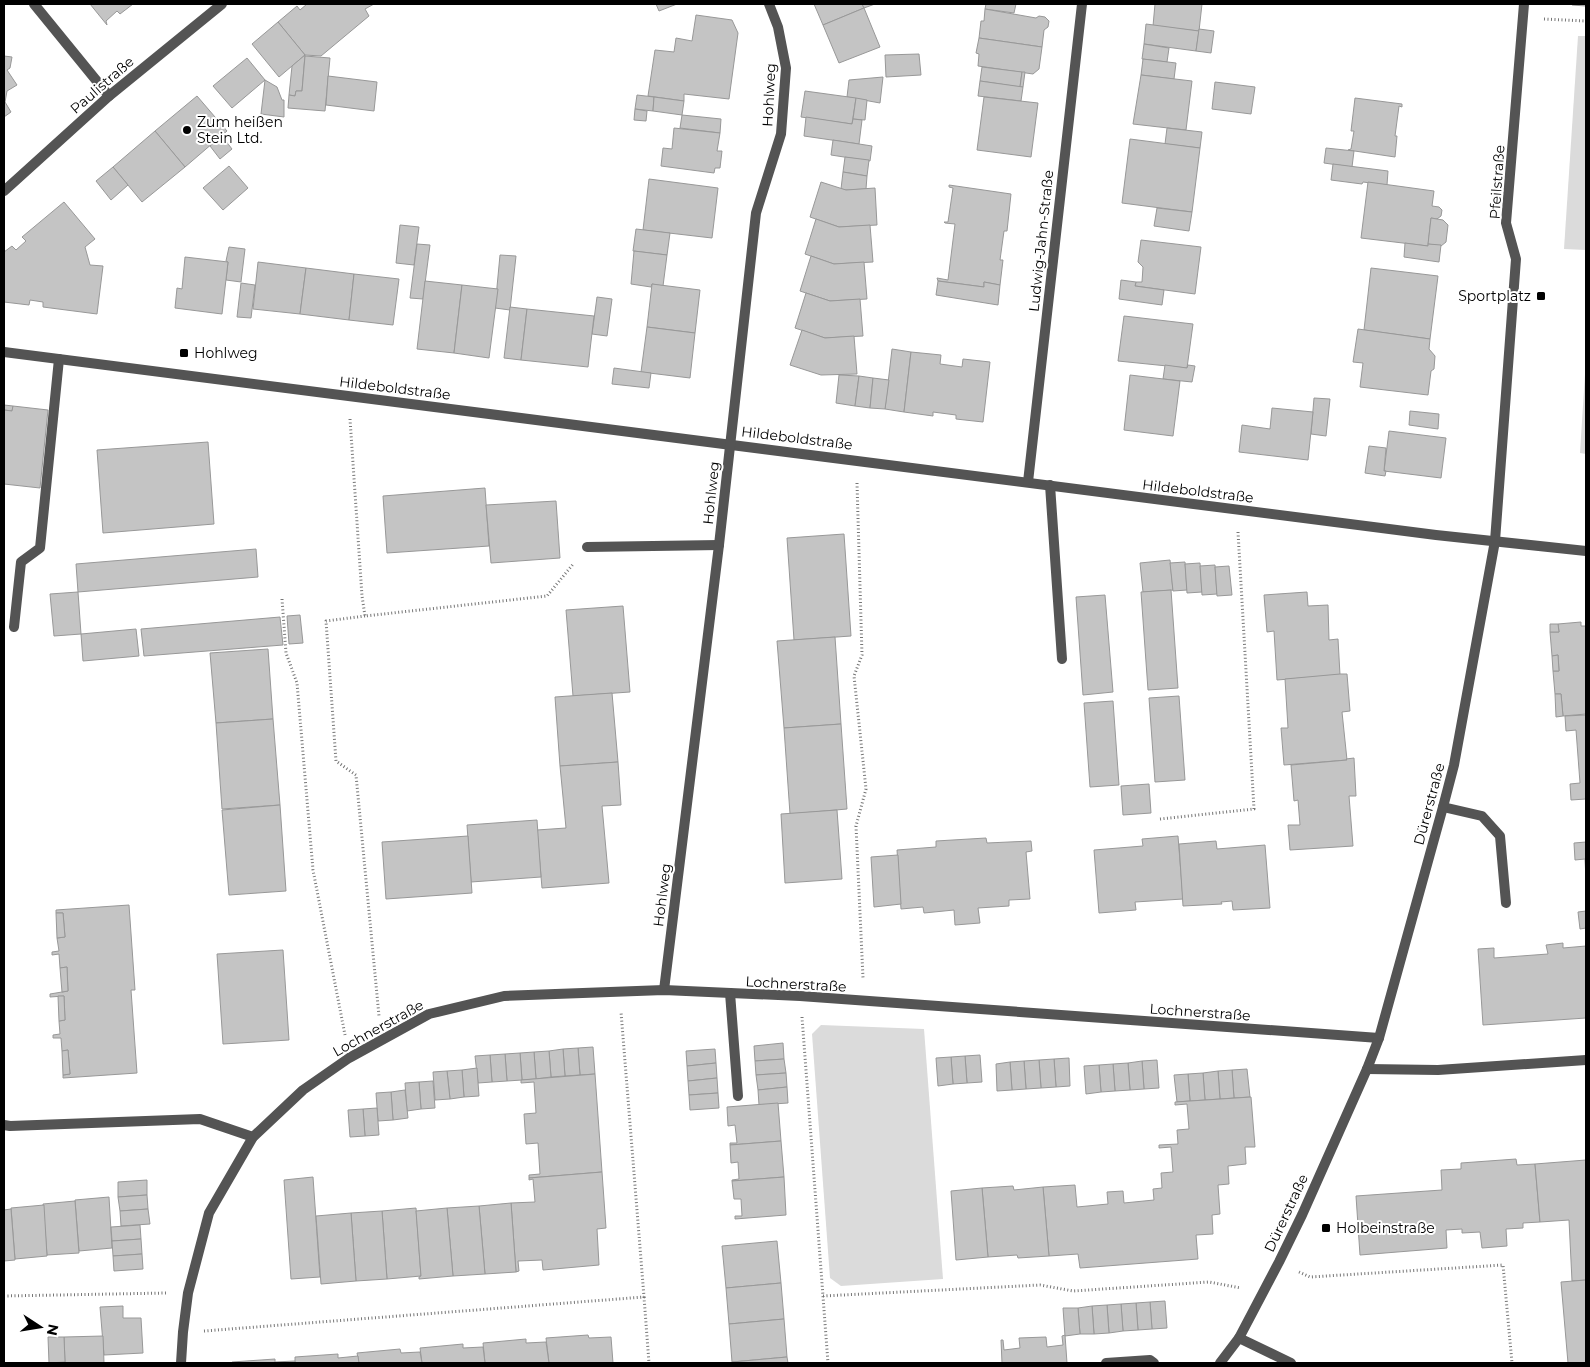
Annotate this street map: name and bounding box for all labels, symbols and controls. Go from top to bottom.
street label: Paulistraße [66,52,138,118]
street label: Hohlweg [758,63,780,127]
place label: Zum heißen Stein Ltd. [197,113,283,147]
marker: Zum heißen Stein Ltd. [181,124,193,136]
street label: Pfeilstraße [1485,144,1509,220]
street label: Ludwig-Jahn-Straße [1025,169,1057,313]
place label: Sportplatz [1458,287,1531,305]
marker: Sportplatz [1535,290,1547,302]
place label: Hohlweg [194,344,258,362]
marker: Hohlweg [178,347,190,359]
street label: Hildeboldstraße [338,372,452,404]
street label: Hildeboldstraße [740,422,854,454]
street label: Hohlweg [699,460,723,526]
street label: Hildeboldstraße [1141,475,1255,507]
street label: Dürerstraße [1409,761,1449,847]
street label: Hohlweg [649,862,675,928]
street label: Lochnerstraße [745,972,847,996]
street label: Lochnerstraße [329,996,427,1060]
street label: Lochnerstraße [1149,999,1251,1025]
street label: Dürerstraße [1260,1171,1312,1255]
place label: Holbeinstraße [1336,1219,1435,1237]
marker: Holbeinstraße [1320,1222,1332,1234]
north arrow [15,1302,65,1352]
text: N [43,1322,63,1337]

